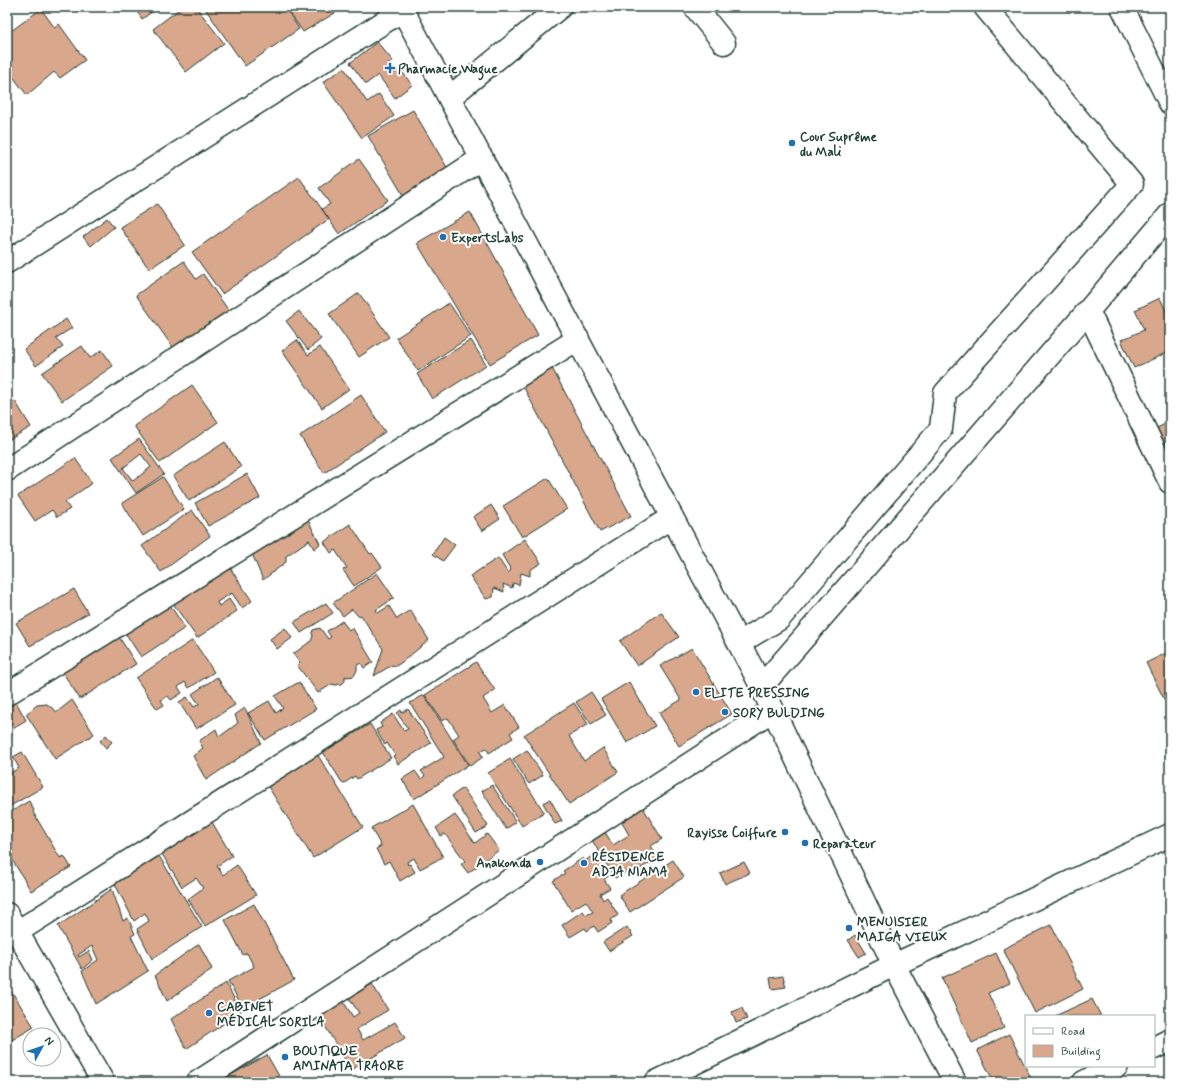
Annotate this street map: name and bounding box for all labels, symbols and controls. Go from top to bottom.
place label: Pharmacie Wague [398,61,498,81]
marker: Pharmacie Wague [385,63,395,73]
place label: Cour Suprême du Mali [800,129,878,161]
marker: Cour Suprême du Mali [787,138,797,148]
place label: ExpertsLabs [451,230,524,247]
marker: ExpertsLabs [438,232,448,242]
place label: ELITE PRESSING [704,685,810,702]
marker: ELITE PRESSING [691,687,701,697]
place label: SORY BULDING [733,705,825,722]
marker: SORY BULDING [720,707,730,717]
place label: Rayisse Coiffure [687,825,778,842]
marker: Rayisse Coiffure [780,827,790,837]
place label: Reparateur [813,836,876,853]
marker: Reparateur [800,838,810,848]
place label: RÉSIDENCE ADJA NIAMA [592,848,668,881]
place label: Anakonda [476,855,532,872]
marker: Anakonda [535,857,545,867]
marker: RÉSIDENCE ADJA NIAMA [579,858,589,868]
place label: MENUISIER MAIGA VIEUX [857,914,948,946]
marker: MENUISIER MAIGA VIEUX [844,923,854,933]
place label: CABINET MÉDICAL SORILA [217,999,324,1031]
marker: CABINET MÉDICAL SORILA [204,1008,214,1018]
legend [1025,1015,1155,1067]
text: Road [1061,1024,1085,1040]
north arrow [22,1027,62,1067]
text: N [41,1034,57,1049]
place label: BOUTIQUE AMINATA TRAORE [293,1043,404,1075]
text: Building [1061,1044,1101,1061]
marker: BOUTIQUE AMINATA TRAORE [280,1052,290,1062]

